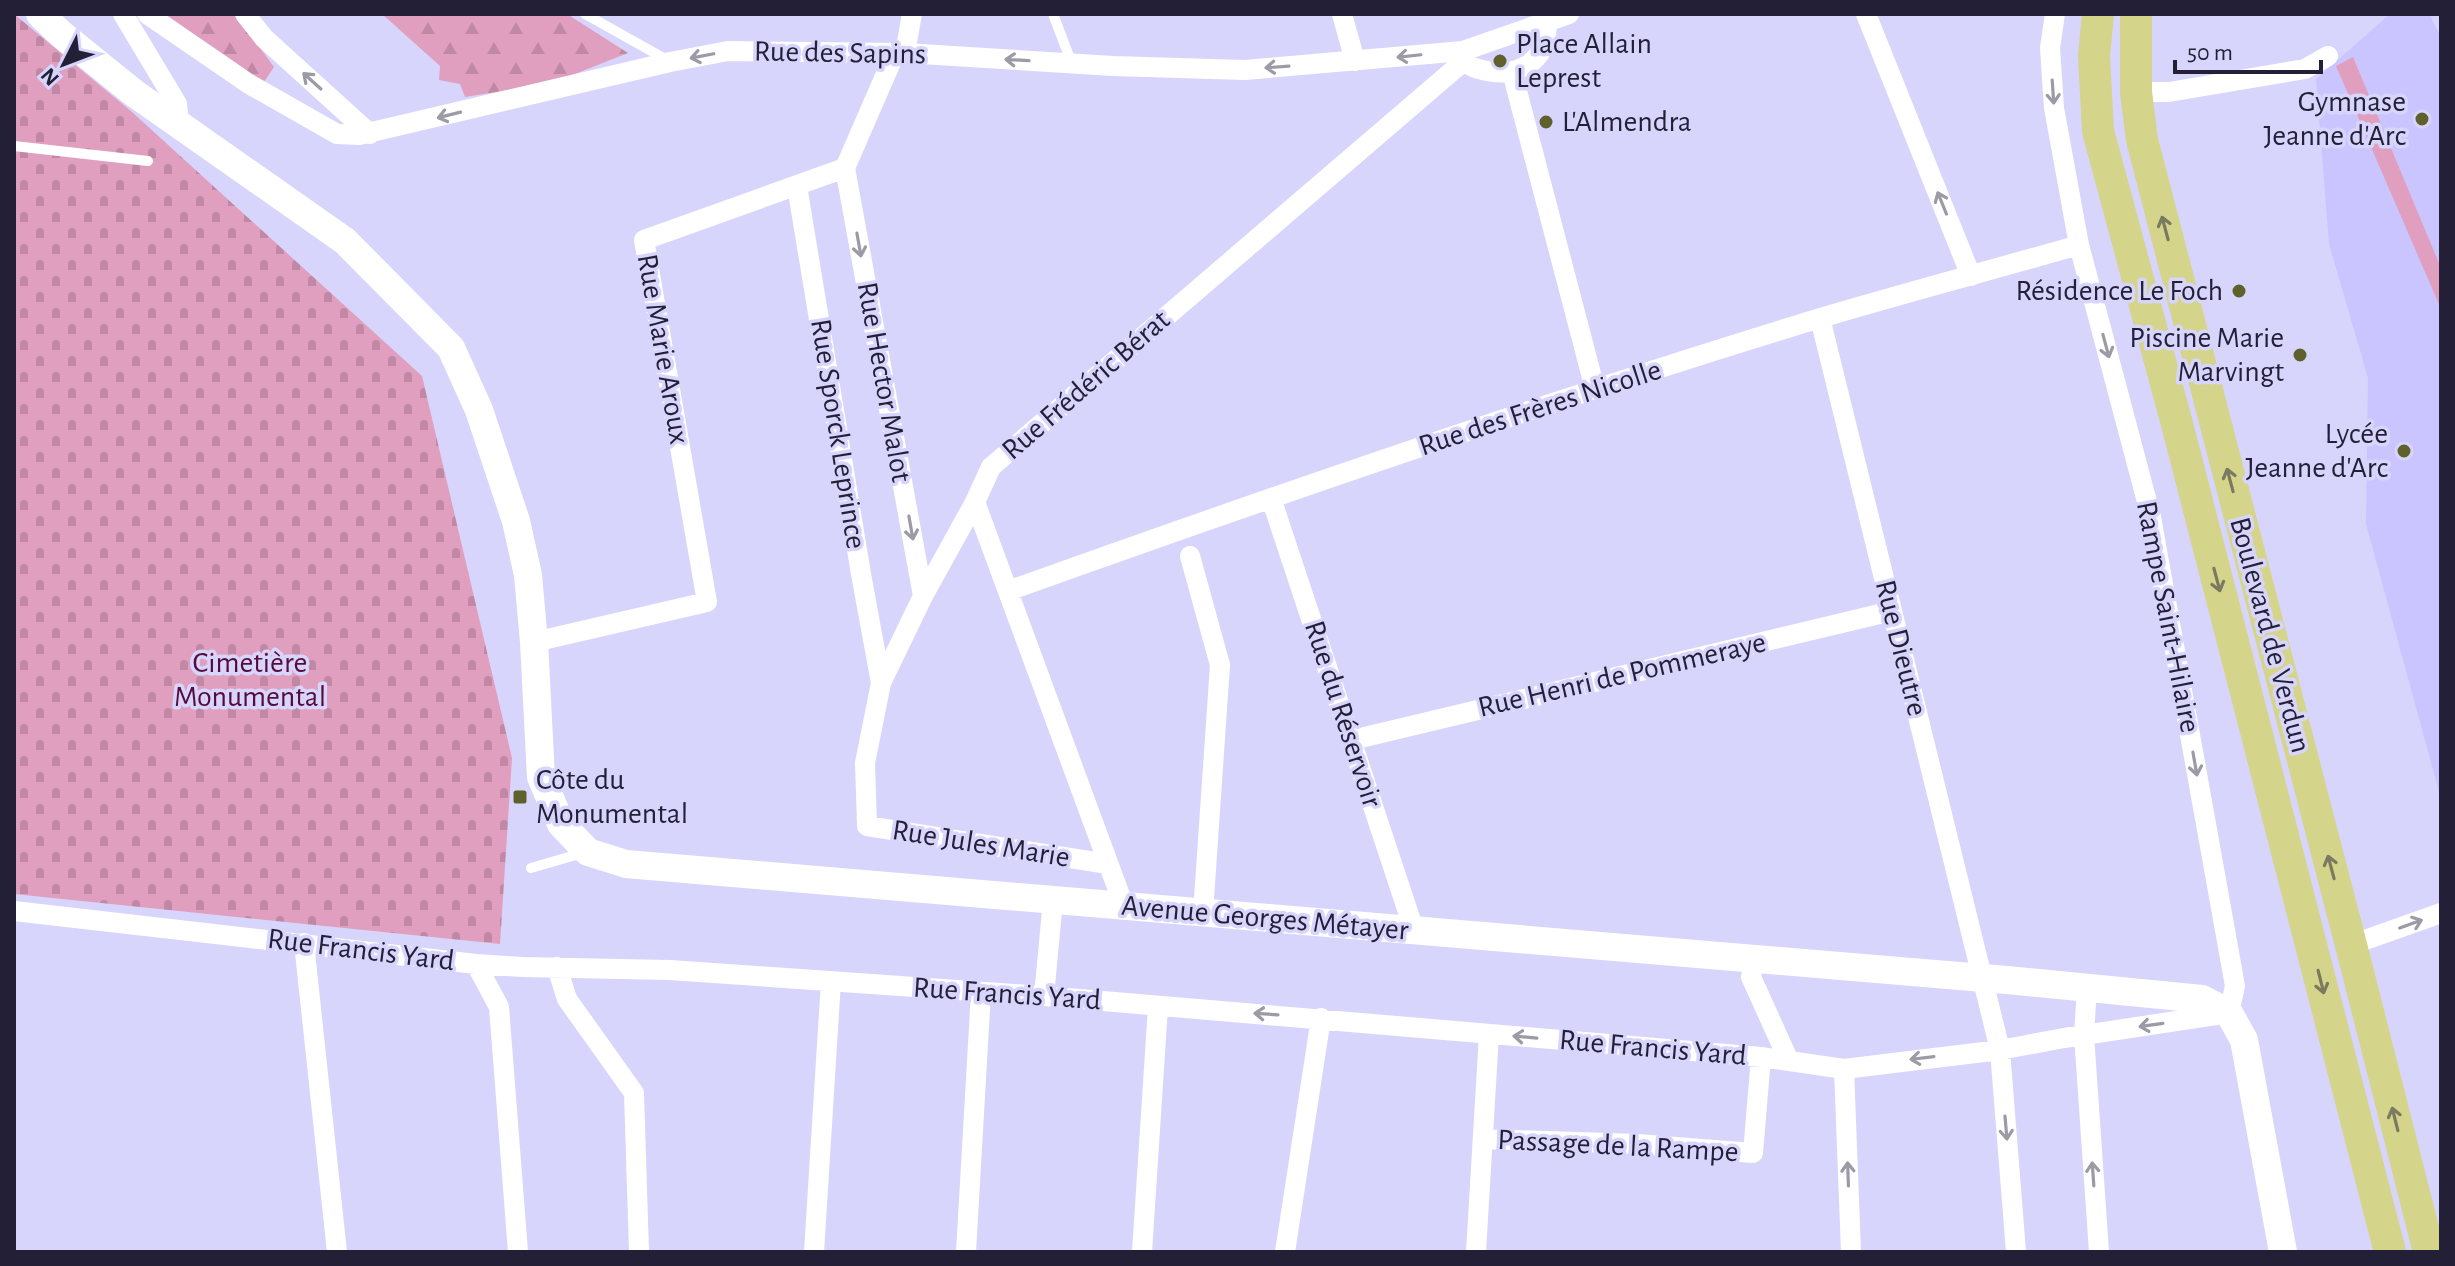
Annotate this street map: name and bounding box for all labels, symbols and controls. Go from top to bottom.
north arrow [24,24,104,104]
scale bar [2175,24,2321,74]
place label: Place Allain Leprest [1516,29,1652,93]
street label: Rue des Sapins [754,37,926,69]
text: 50 m [2187,41,2233,65]
one-way arrow [1396,48,1423,63]
one-way arrow [690,49,715,64]
one-way arrow [1004,52,1031,67]
marker: Place Allain Leprest [1491,52,1509,70]
one-way arrow [1264,60,1291,75]
text: N [37,64,63,90]
one-way arrow [303,73,323,91]
one-way arrow [2046,78,2061,105]
place label: Gymnase Jeanne d'Arc [2264,87,2406,151]
place label: L'Almendra [1562,107,1692,137]
one-way arrow [436,108,462,123]
marker: Gymnase Jeanne d'Arc [2413,110,2431,128]
marker: L'Almendra [1537,113,1555,131]
one-way arrow [1934,191,1948,216]
one-way arrow [2156,216,2171,242]
one-way arrow [853,232,868,257]
street label: Rue Marie Aroux [632,252,694,446]
place label: Résidence Le Foch [2015,276,2223,306]
street label: Rue Hector Malot [852,280,916,485]
marker: Résidence Le Foch [2230,282,2248,300]
street label: Rue Frédéric Bérat [997,304,1176,465]
street label: Rue Sporck Leprince [805,317,871,551]
place label: Piscine Marie Marvingt [2129,323,2284,387]
one-way arrow [2099,332,2114,358]
marker: Piscine Marie Marvingt [2291,346,2309,364]
street label: Rue des Frères Nicolle [1415,355,1665,461]
place label: Lycée Jeanne d'Arc [2246,419,2388,483]
marker: Lycée Jeanne d'Arc [2395,442,2413,460]
one-way arrow [2222,467,2237,493]
street label: Rampe Saint-Hilaire [2131,499,2205,735]
street label: Boulevard de Verdun [2224,514,2316,756]
one-way arrow [904,515,919,540]
one-way arrow [2211,567,2226,593]
street label: Rue Dieutre [1870,577,1932,719]
street label: Rue du Réservoir [1299,617,1387,811]
street label: Rue Henri de Pommeraye [1475,627,1769,723]
park label: Cimetière Monumental [174,648,326,712]
one-way arrow [2189,751,2204,776]
place label: Côte du Monumental [536,765,688,829]
marker: Côte du Monumental [511,788,529,806]
street label: Rue Jules Marie [890,815,1072,873]
one-way arrow [2323,854,2338,880]
street label: Avenue Georges Métayer [1120,891,1410,946]
one-way arrow [2398,916,2423,930]
street label: Rue Francis Yard [266,924,456,976]
one-way arrow [2314,969,2329,995]
street label: Rue Francis Yard [912,972,1102,1016]
one-way arrow [1253,1006,1280,1021]
one-way arrow [2139,1018,2165,1033]
street label: Rue Francis Yard [1558,1025,1748,1071]
one-way arrow [1512,1029,1539,1044]
one-way arrow [1909,1051,1936,1066]
one-way arrow [2387,1106,2402,1132]
one-way arrow [1999,1114,2014,1141]
street label: Passage de la Rampe [1497,1125,1739,1167]
one-way arrow [1841,1161,1856,1188]
one-way arrow [2085,1161,2100,1188]

